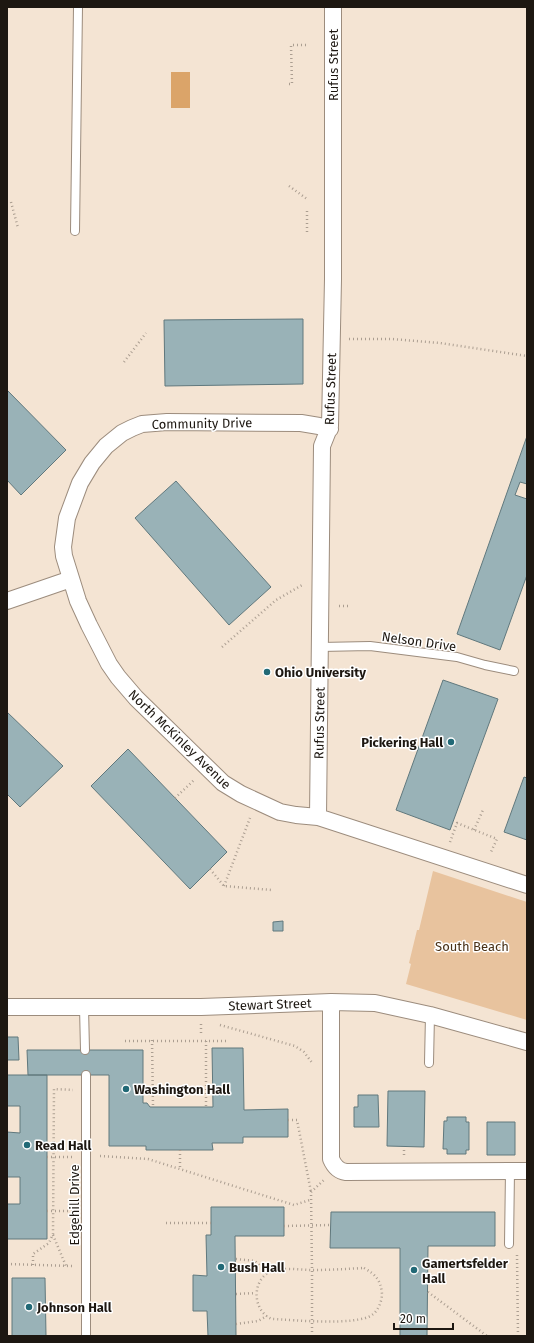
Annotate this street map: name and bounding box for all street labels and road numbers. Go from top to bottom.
street label: Rufus Street [326,29,341,101]
street label: Rufus Street [322,352,339,425]
street label: Community Drive [152,415,252,432]
street label: Nelson Drive [381,629,457,654]
street label: North McKinley Avenue [125,687,234,792]
street label: Rufus Street [311,687,328,759]
street label: Stewart Street [228,996,312,1013]
street label: Edgehill Drive [67,1165,82,1245]

